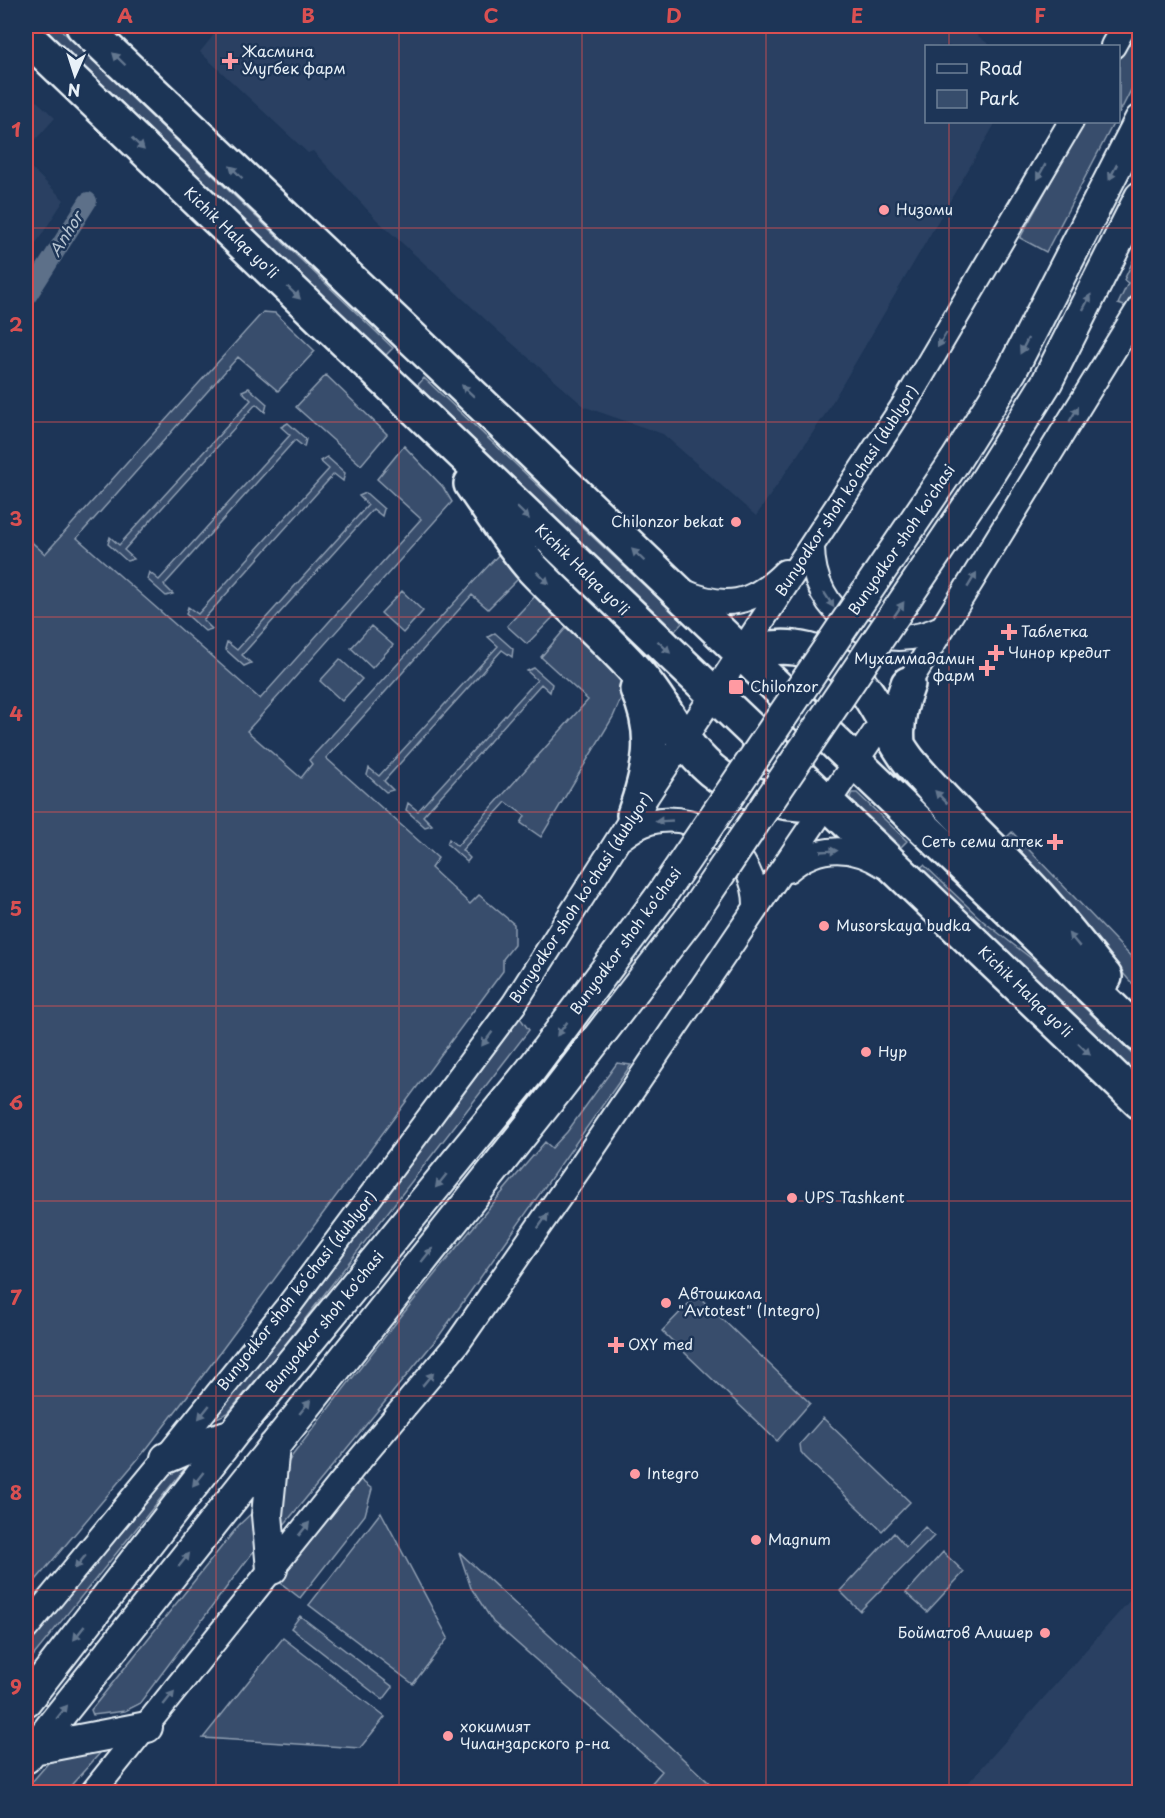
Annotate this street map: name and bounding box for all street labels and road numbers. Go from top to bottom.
street label: Kichik Halqa yo'li [180,181,284,283]
street label: Bunyodkor shoh koʻchasi (dublyor) [769,380,923,600]
street label: Bunyodkor shoh ko'chasi [842,459,960,619]
street label: Kichik Halqa yo'li [531,518,635,620]
street label: Bunyodkor shoh koʻchasi (dublyor) [503,787,657,1007]
street label: Bunyodkor shoh ko'chasi [563,862,686,1019]
street label: Kichik Halqa yo'li [974,940,1078,1042]
street label: Bunyodkor shoh koʻchasi (dublyor) [211,1185,381,1395]
street label: Bunyodkor shoh ko'chasi [259,1245,389,1397]

